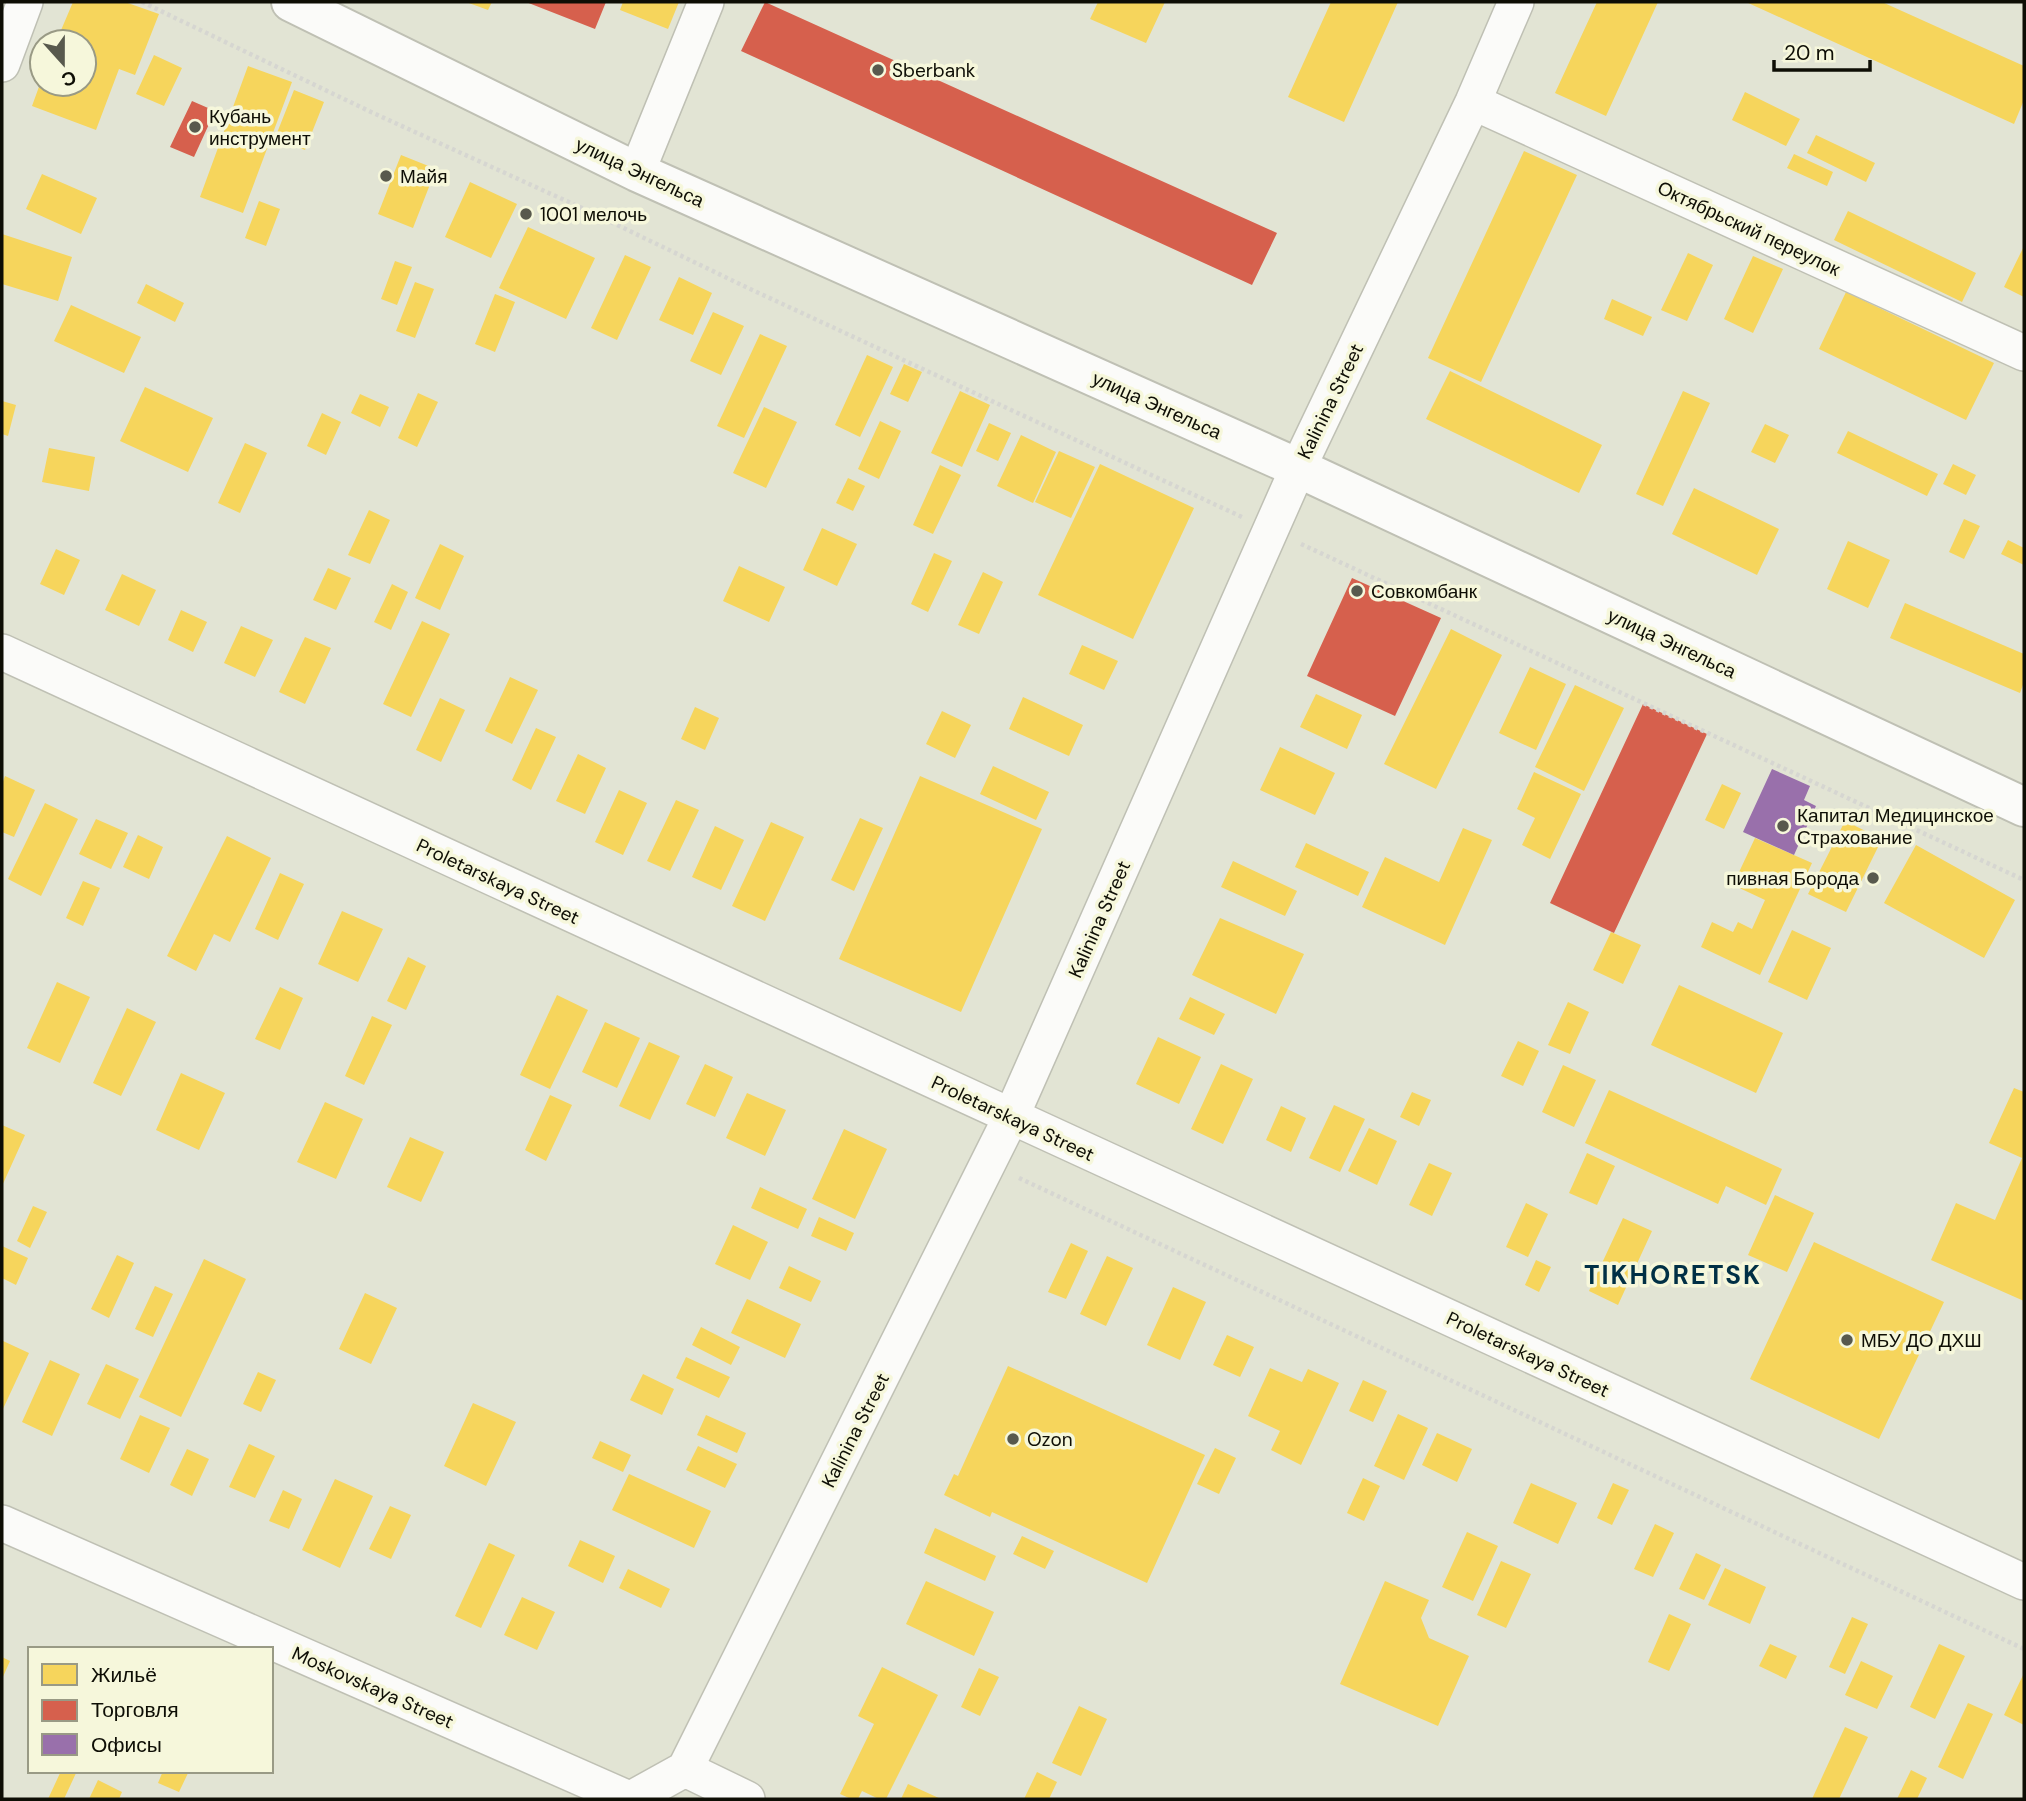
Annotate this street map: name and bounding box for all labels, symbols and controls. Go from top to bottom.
north arrow [28,28,98,98]
scale bar [1774,28,1870,72]
text: 20 m [1784,39,1835,67]
place label: Sberbank [892,58,976,83]
marker: Sberbank [870,62,886,78]
text: С [58,64,80,93]
place label: Кубань инструмент [209,104,311,151]
marker: Кубань инструмент [187,119,203,135]
street label: улица Энгельса [572,132,708,213]
place label: Майя [400,164,448,189]
marker: Майя [378,168,394,184]
street label: Октябрьский переулок [1653,175,1845,282]
place label: 1001 мелочь [540,202,647,227]
marker: 1001 мелочь [518,206,534,222]
street label: Kalinina Street [1292,339,1369,463]
street label: улица Энгельса [1088,366,1226,445]
place label: Совкомбанк [1371,579,1478,604]
marker: Совкомбанк [1349,583,1365,599]
street label: улица Энгельса [1604,603,1740,684]
place label: Капитал Медицинское Страхование [1797,803,1994,850]
marker: Капитал Медицинское Страхование [1775,818,1791,834]
street label: Proletarskaya Street [412,833,583,930]
street label: Kalinina Street [1063,857,1136,982]
place label: пивная Борода [1726,866,1859,891]
marker: пивная Борода [1865,870,1881,886]
street label: Proletarskaya Street [927,1070,1098,1167]
district label: TIKHORETSK [1584,1258,1762,1292]
street label: Proletarskaya Street [1442,1306,1613,1403]
place label: МБУ ДО ДХШ [1861,1328,1982,1353]
marker: МБУ ДО ДХШ [1839,1332,1855,1348]
street label: Kalinina Street [816,1369,895,1492]
place label: Ozon [1027,1427,1073,1452]
marker: Ozon [1005,1431,1021,1447]
street label: Moskovskaya Street [288,1641,457,1734]
legend [28,1647,273,1773]
text: Жильё [91,1661,157,1689]
text: Торговля [91,1696,179,1724]
text: Офисы [91,1731,162,1759]

